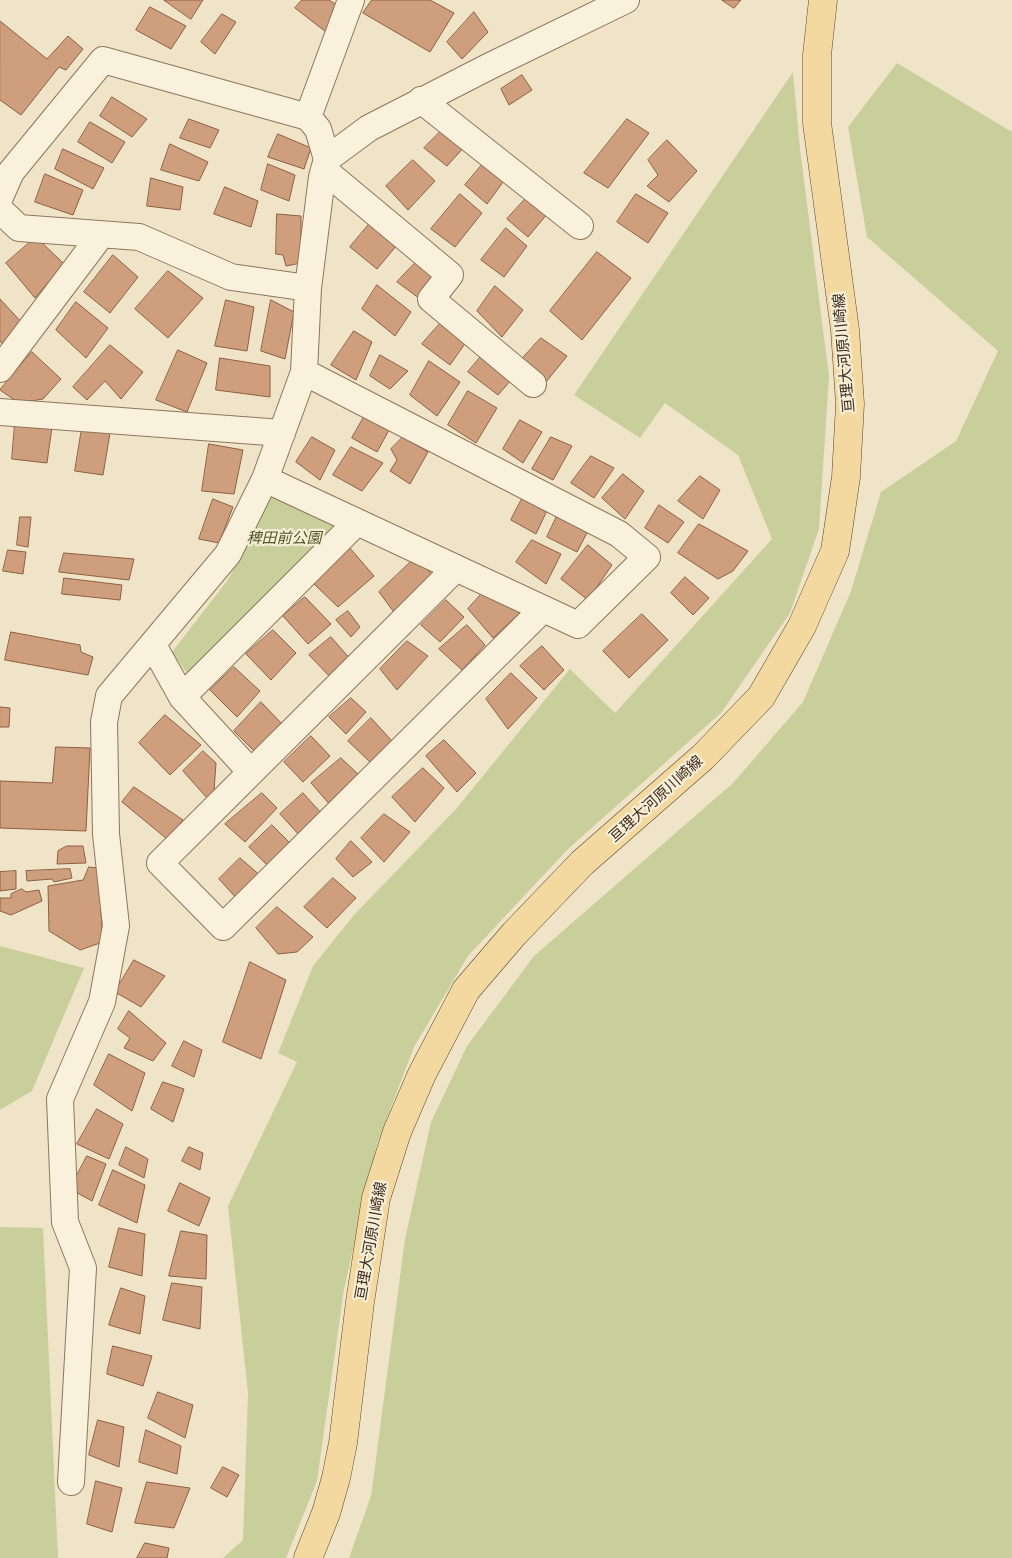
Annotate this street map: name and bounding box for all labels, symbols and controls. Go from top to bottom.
street label: 亘理大河原川崎線 [830,292,858,414]
park label: 稗田前公園 [247,529,321,547]
street label: 亘理大河原川崎線 [605,752,707,846]
street label: 亘理大河原川崎線 [352,1180,390,1302]

